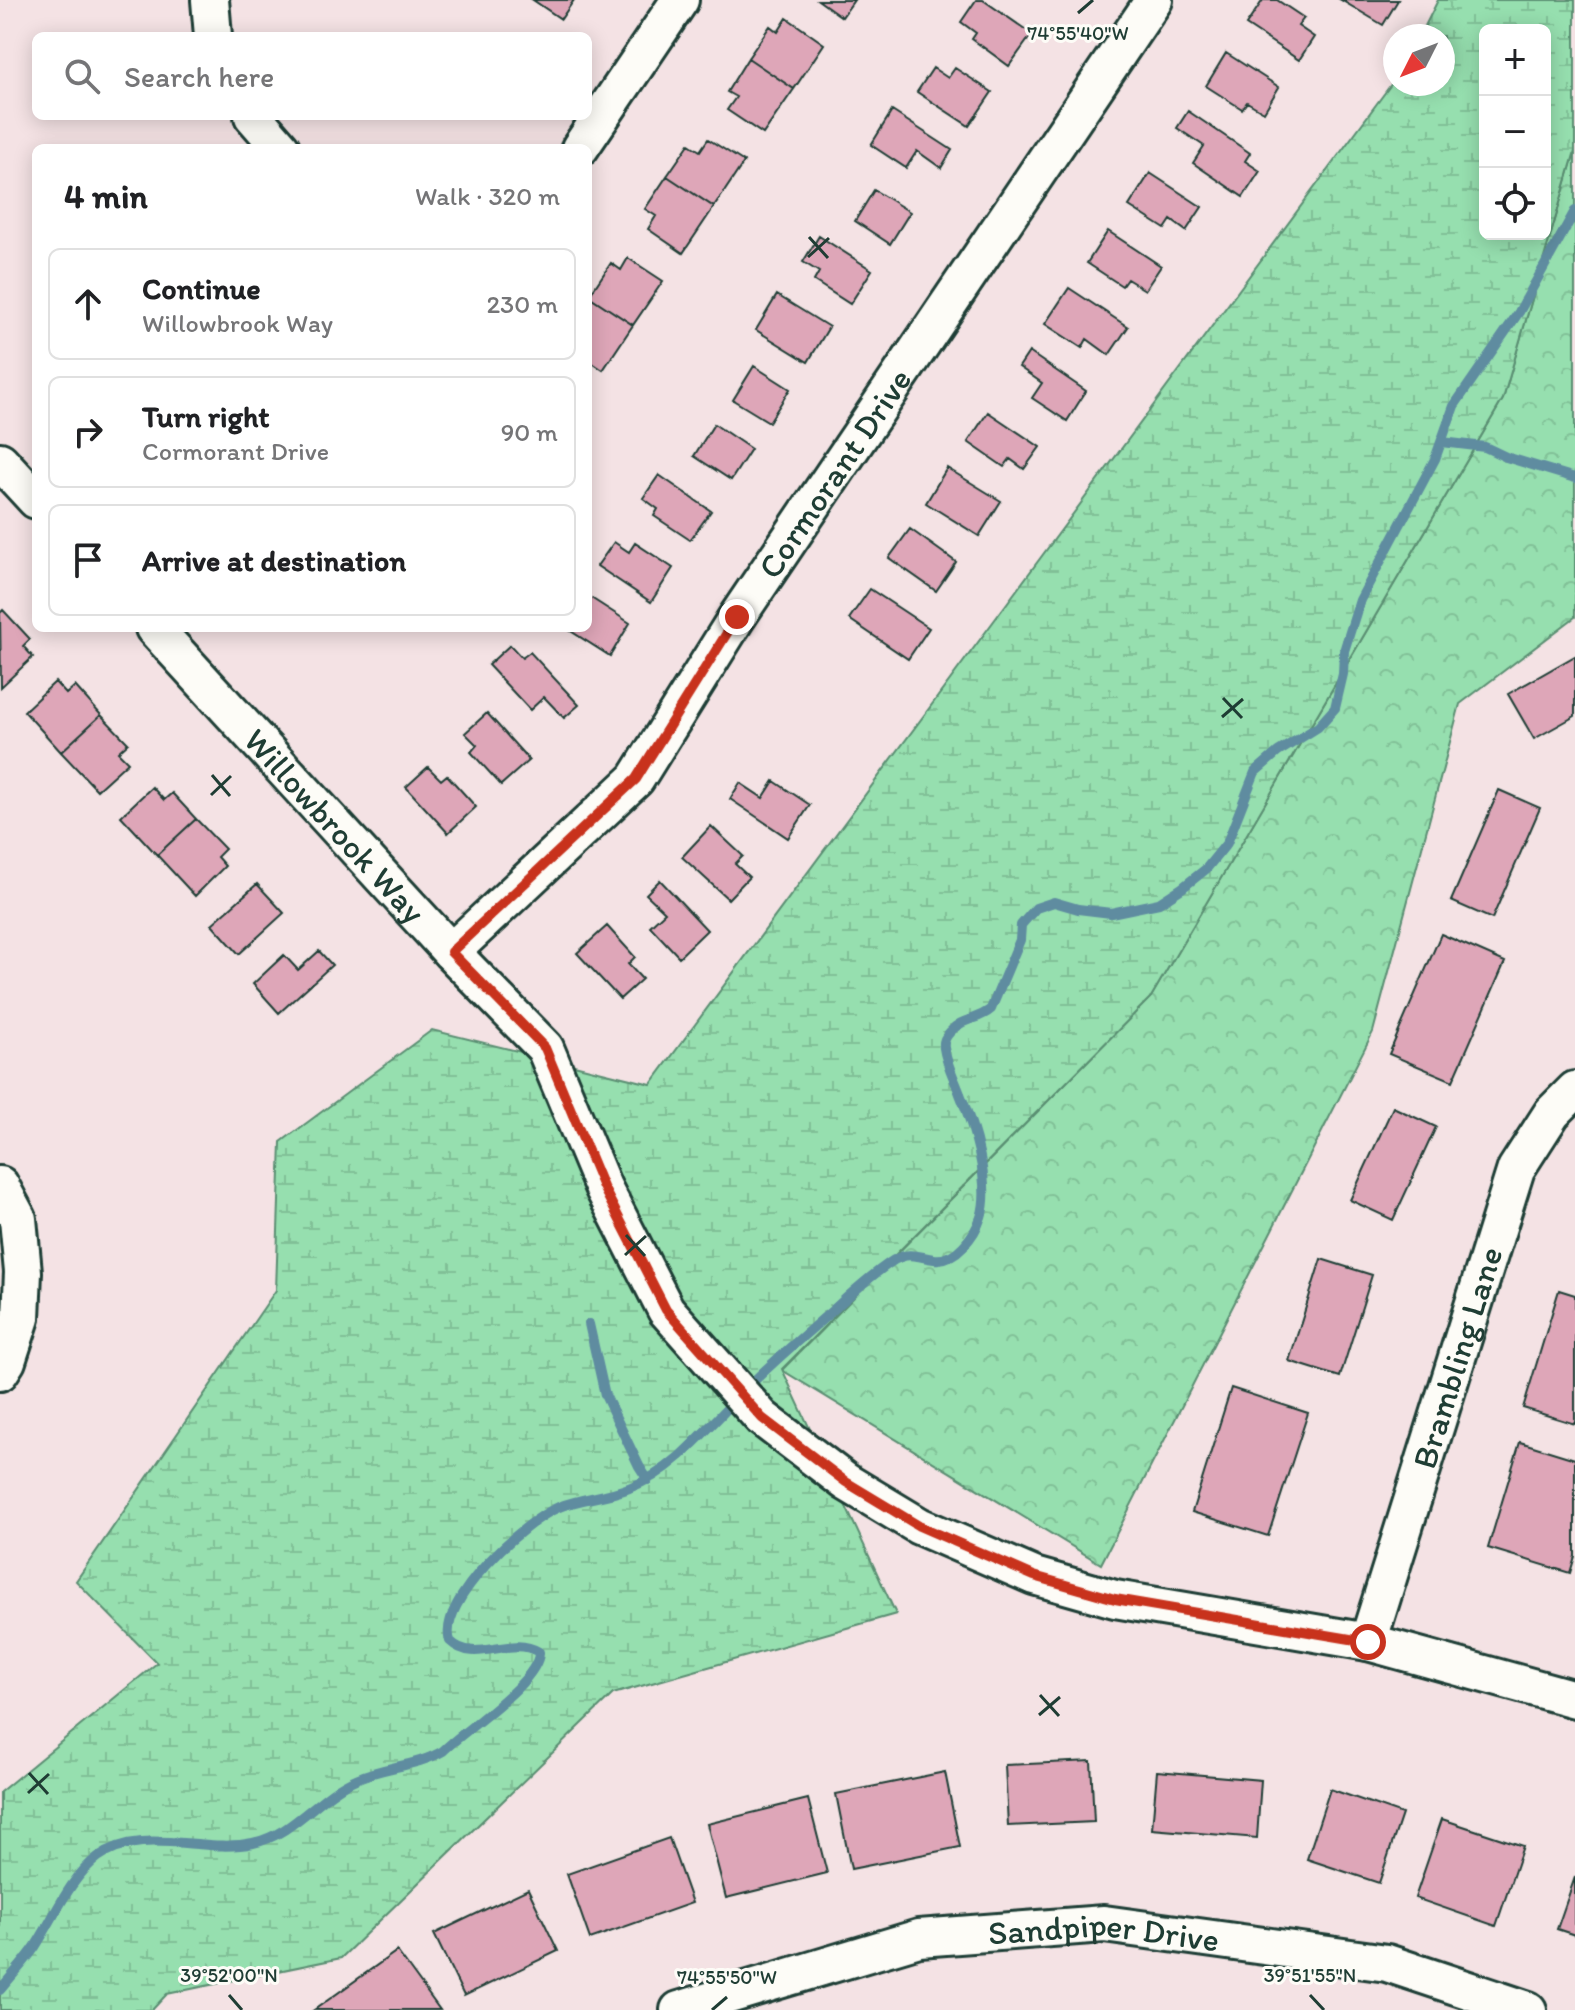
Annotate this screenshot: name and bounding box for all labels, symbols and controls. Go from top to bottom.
text: 74°55'40"W [1027,21,1129,45]
north arrow [1383,24,1455,96]
map controls [1479,24,1551,240]
button: + [1479,24,1551,96]
search box [32,32,592,120]
icon: search [60,54,104,98]
text: Search here [124,58,274,95]
button: − [1479,96,1551,168]
button: locate [1479,168,1551,240]
text: 4 min [64,176,148,217]
text: Walk · 320 m [415,180,560,212]
text: Continue [142,270,261,307]
icon: ahead [66,282,110,326]
text: 230 m [486,288,558,320]
text: Willowbrook Way [142,307,333,339]
street label: Cormorant Drive [749,360,920,586]
text: Turn right [142,398,270,435]
icon: right [66,410,110,454]
text: 90 m [501,416,558,448]
text: Cormorant Drive [142,435,329,467]
icon: arrive [66,538,110,582]
text: Arrive at destination [142,542,406,579]
route end [719,599,755,635]
street label: Willowbrook Way [236,720,435,931]
street label: Brambling Lane [1403,1242,1511,1474]
route start [1350,1624,1386,1660]
street label: Sandpiper Drive [986,1903,1222,1960]
text: 39°52'00"N [180,1963,278,1987]
text: 39°51'55"N [1264,1963,1356,1987]
text: 74°55'50"W [677,1965,777,1989]

